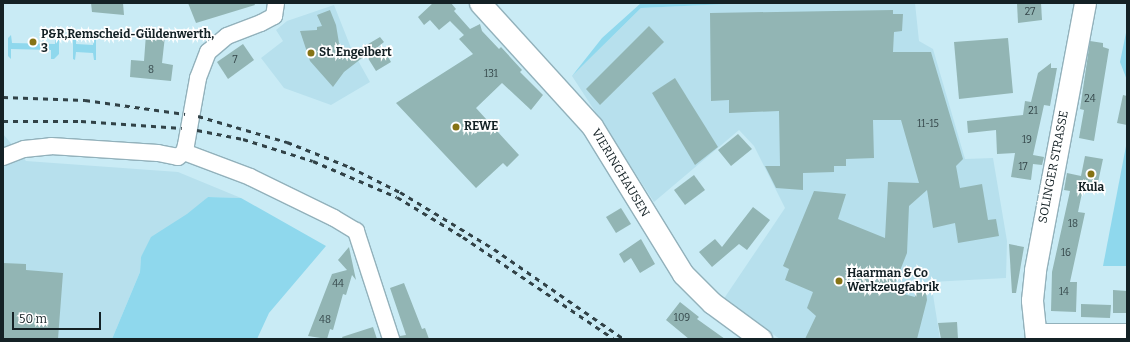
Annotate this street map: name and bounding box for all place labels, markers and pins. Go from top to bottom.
place label: P&R,Remscheid-Güldenwerth, 3 [41,28,214,56]
marker: P&R,Remscheid-Güldenwerth, 3 [28,37,38,47]
place label: St. Engelbert [319,46,392,60]
marker: St. Engelbert [306,48,316,58]
place label: REWE [464,120,498,134]
marker: REWE [451,122,461,132]
marker: Kula [1086,169,1096,179]
place label: Kula [1078,181,1104,195]
place label: Haarman & Co Werkzeugfabrik [847,267,939,295]
marker: Haarman & Co Werkzeugfabrik [834,276,844,286]

